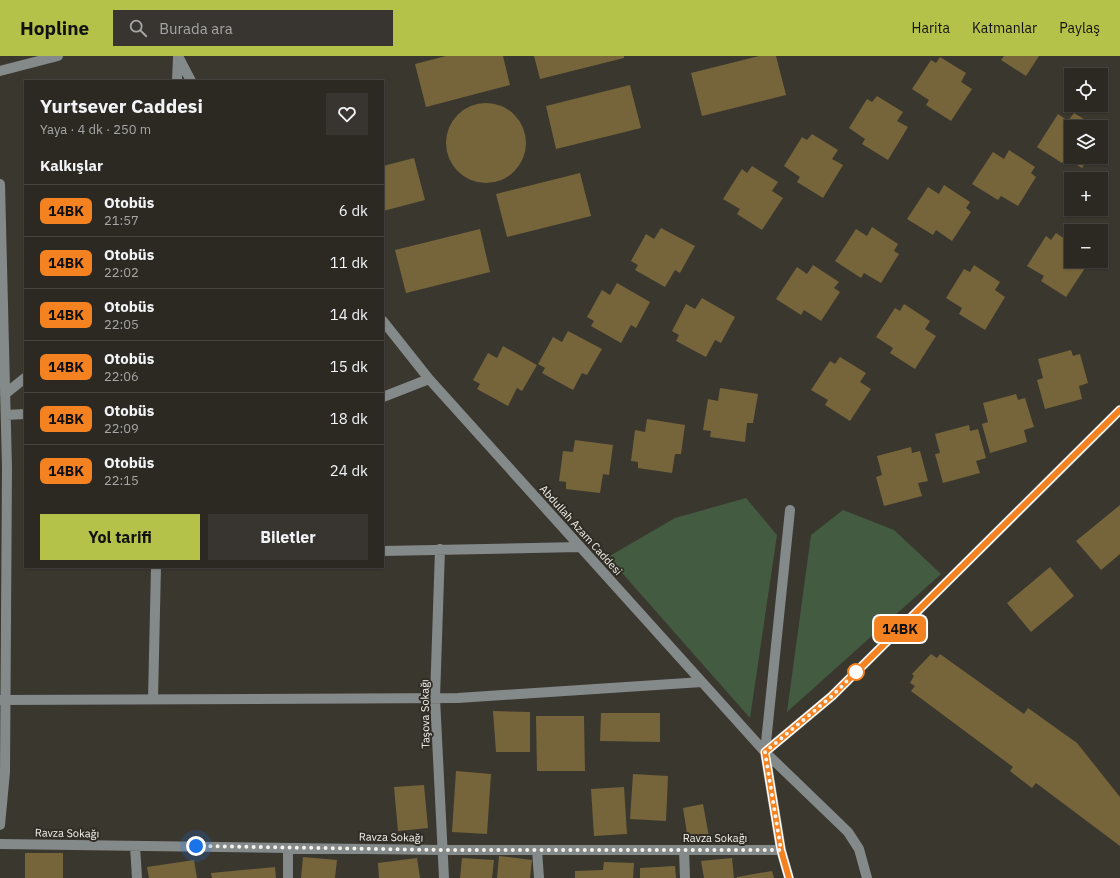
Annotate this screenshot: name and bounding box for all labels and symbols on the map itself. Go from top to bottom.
street label: Abdullah Azam Caddesi [537,482,625,578]
line badge: 14BK [872,616,928,642]
unlabelled marker [847,663,865,681]
street label: Taşova Sokağı [417,679,433,749]
street label: Ravza Sokağı [35,825,99,841]
street label: Ravza Sokağı [359,829,423,845]
street label: Ravza Sokağı [683,831,747,845]
your location [186,836,206,856]

